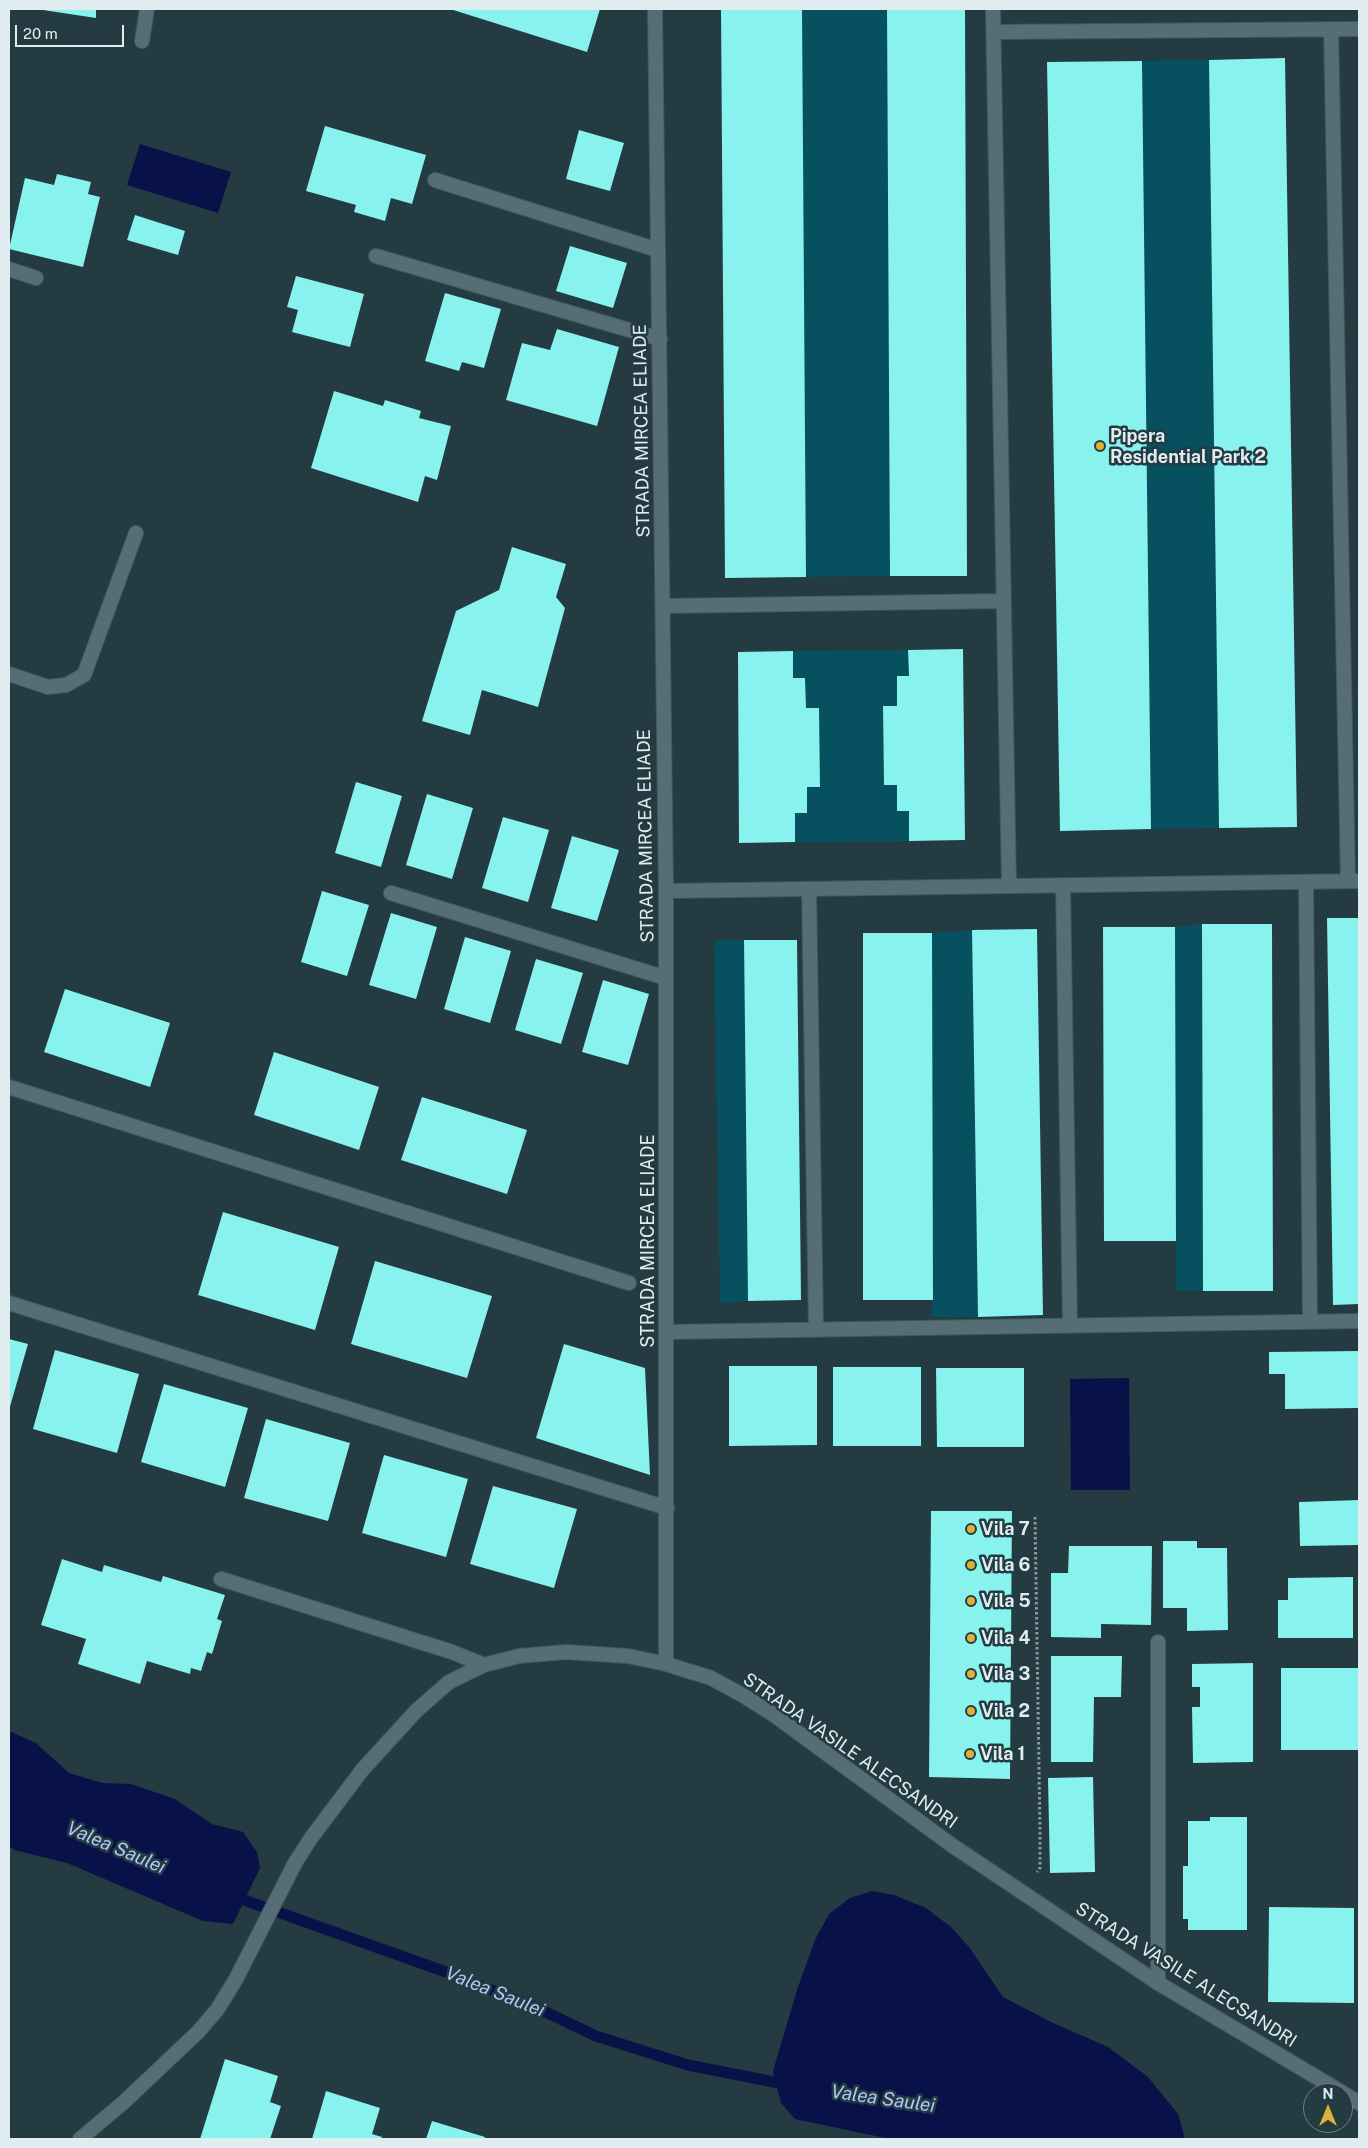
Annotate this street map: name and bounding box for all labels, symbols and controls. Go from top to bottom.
scale bar [18,15,126,47]
text: 20 m [23,25,58,42]
street label: STRADA MIRCEA ELIADE [629,324,655,538]
place label: Pipera Residential Park 2 [1110,425,1266,468]
marker: Pipera Residential Park 2 [1094,440,1106,452]
street label: STRADA MIRCEA ELIADE [633,729,659,943]
street label: STRADA MIRCEA ELIADE [637,1134,659,1348]
place label: Vila 7 [981,1518,1030,1540]
marker: Vila 7 [965,1523,977,1535]
place label: Vila 6 [981,1554,1031,1576]
marker: Vila 6 [965,1559,977,1571]
place label: Vila 5 [981,1590,1031,1612]
marker: Vila 5 [965,1595,977,1607]
place label: Vila 4 [981,1627,1030,1649]
marker: Vila 4 [965,1632,977,1644]
place label: Vila 3 [981,1663,1031,1685]
marker: Vila 3 [965,1668,977,1680]
street label: STRADA VASILE ALECSANDRI [739,1669,961,1833]
place label: Vila 2 [981,1700,1030,1722]
marker: Vila 2 [965,1705,977,1717]
place label: Vila 1 [980,1743,1025,1765]
marker: Vila 1 [964,1748,976,1760]
water label: Valea Saulei [63,1817,169,1879]
street label: STRADA VASILE ALECSANDRI [1071,1898,1301,2052]
water label: Valea Saulei [442,1962,548,2022]
water label: Valea Saulei [829,2080,937,2118]
north arrow [1303,2083,1353,2133]
text: N [1323,2086,1333,2102]

